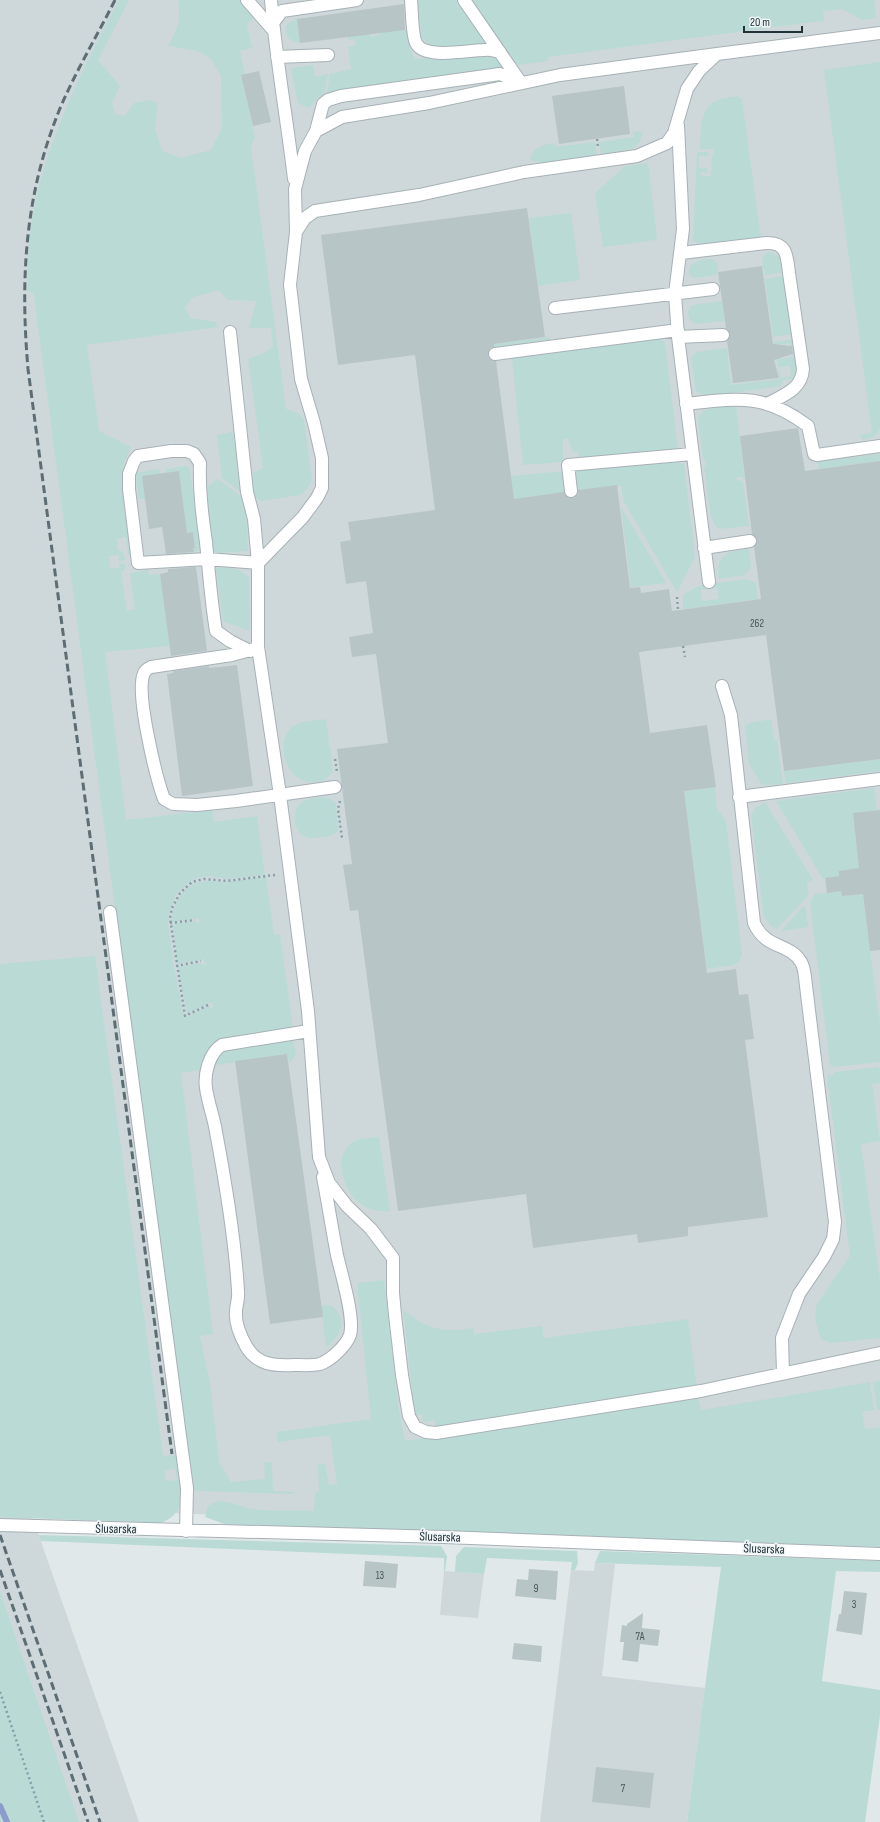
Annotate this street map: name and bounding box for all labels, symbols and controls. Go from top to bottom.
scale bar [744,8,802,34]
text: 20 m [750,15,770,30]
house number: 262 [750,617,764,630]
street label: Ślusarska [95,1521,137,1537]
street label: Ślusarska [419,1528,461,1546]
street label: Ślusarska [743,1540,785,1558]
house number: 13 [376,1569,385,1582]
house number: 9 [534,1582,539,1595]
house number: 3 [852,1598,857,1611]
house number: 7A [636,1630,645,1643]
house number: 7 [621,1782,626,1795]

